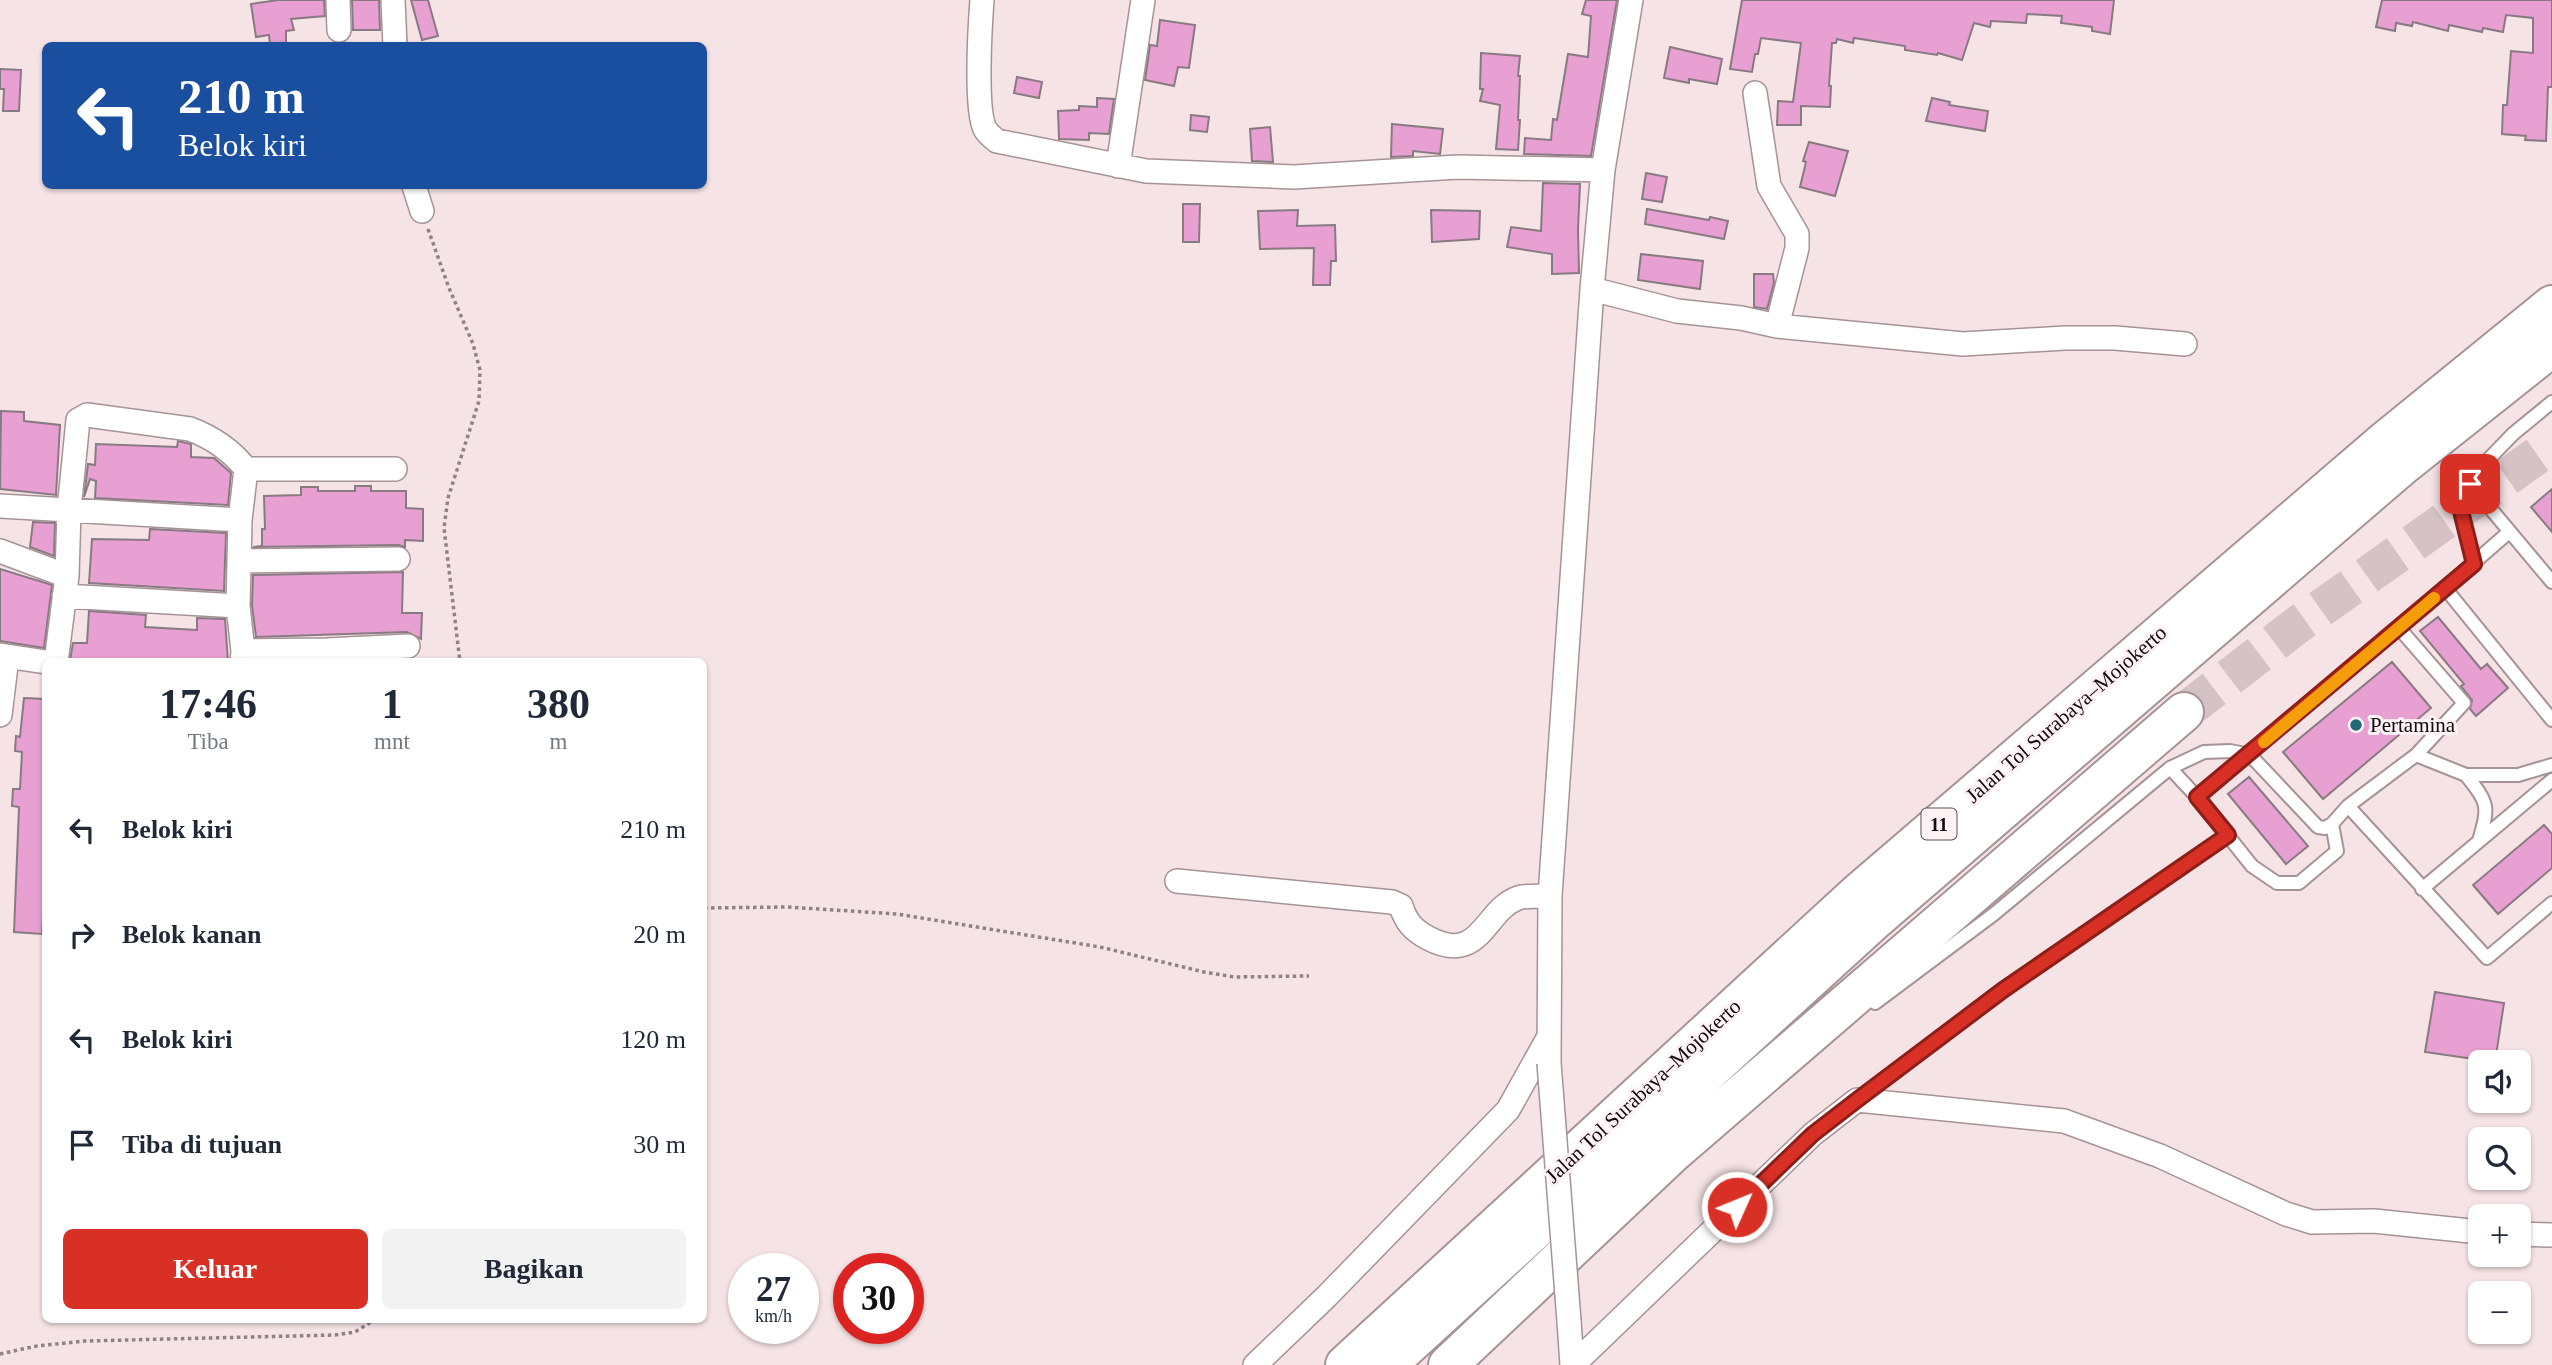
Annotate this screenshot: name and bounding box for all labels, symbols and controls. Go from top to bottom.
text: 210 m [178,69,305,124]
icon: left [63,70,154,161]
text: Belok kiri [178,127,307,163]
pin [2440,454,2500,514]
icon: arrive [2451,465,2489,503]
street label: Jalan Tol Surabaya–Mojokerto [1961,620,2171,808]
text: 17:46 [159,681,257,727]
text: 1 [381,681,402,727]
text: 380 [527,681,590,727]
place label: Pertamina [2370,713,2456,737]
marker: Pertamina [2348,717,2364,733]
text: Tiba [187,729,229,754]
text: mnt [374,729,410,754]
text: m [549,729,567,754]
road number: 11 [1922,808,1956,839]
icon: left [63,811,101,849]
text: Belok kiri [122,815,233,844]
text: 210 m [620,815,686,844]
icon: right [63,916,101,954]
text: Belok kanan [122,920,261,949]
text: 20 m [633,920,686,949]
street label: Jalan Tol Surabaya–Mojokerto [1540,994,1746,1188]
icon: left [63,1021,101,1059]
text: Belok kiri [122,1025,233,1054]
text: 120 m [620,1025,686,1054]
map controls [2468,1050,2531,1344]
button: sound [2468,1050,2531,1113]
icon: arrive [63,1126,101,1164]
button: search [2468,1127,2531,1190]
text: Tiba di tujuan [122,1130,282,1159]
text: 30 m [633,1130,686,1159]
position arrow [1700,1170,1774,1244]
button: + [2468,1204,2531,1267]
button: Keluar [63,1229,368,1309]
button: Bagikan [382,1229,686,1309]
speed limit sign: 30 [833,1253,924,1344]
text: 27 [756,1270,791,1309]
button: − [2468,1281,2531,1344]
text: km/h [755,1306,792,1326]

